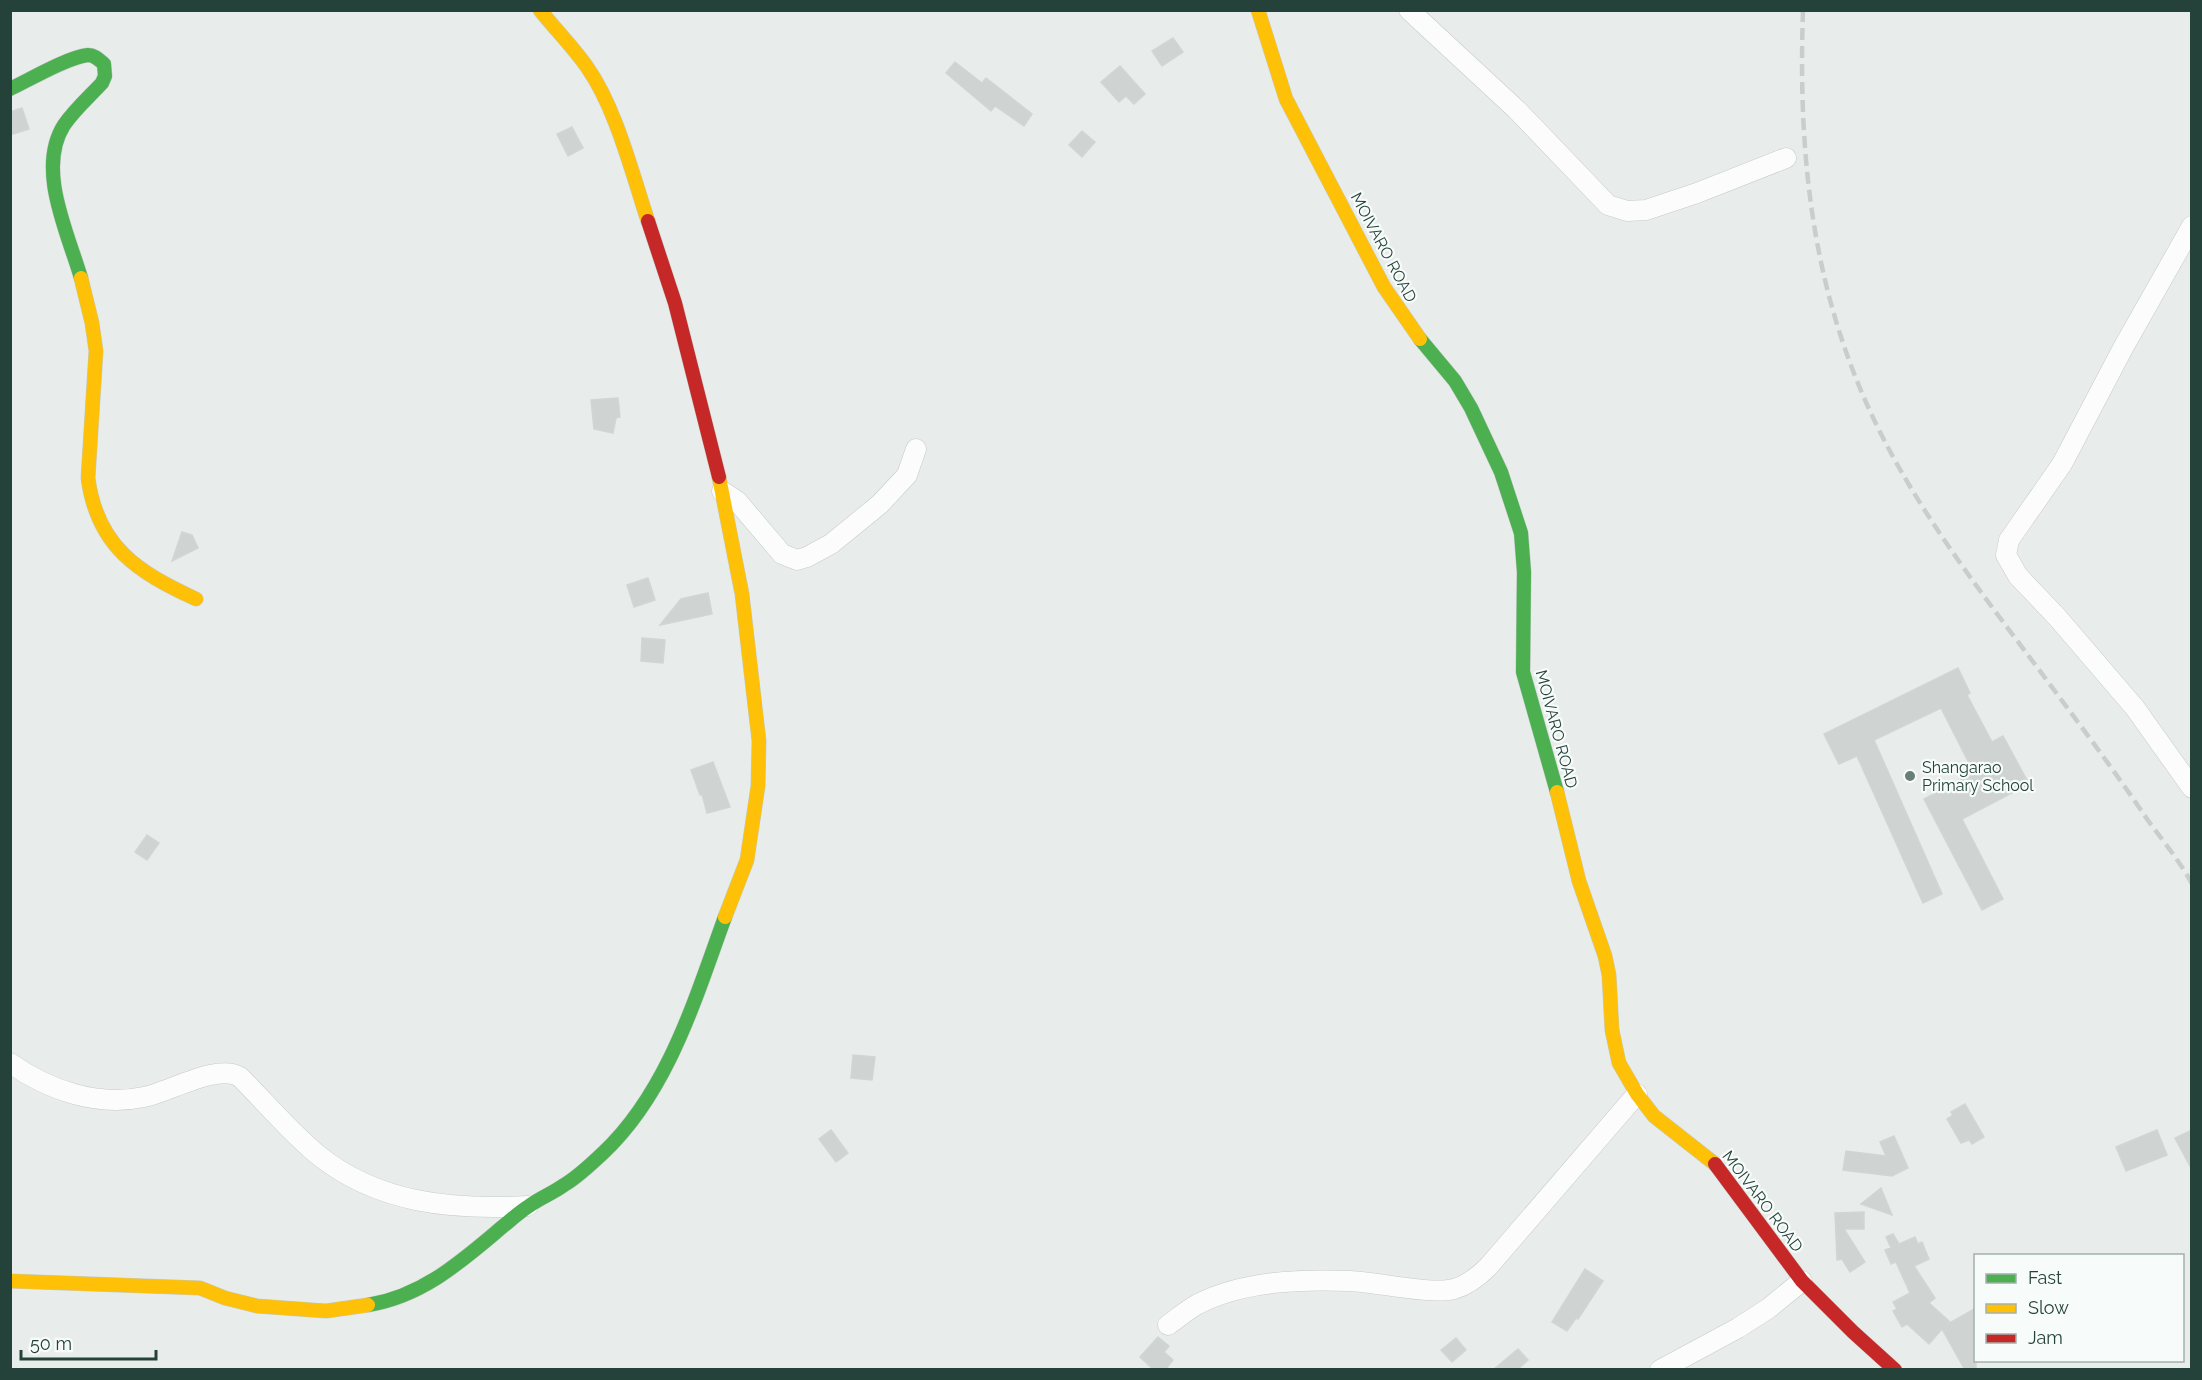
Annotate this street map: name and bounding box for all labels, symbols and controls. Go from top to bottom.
street label: MOIVARO ROAD [1347,189,1420,305]
street label: MOIVARO ROAD [1532,668,1581,790]
place label: Shangarao Primary School [1922,758,2034,795]
marker: Shangarao Primary School [1903,769,1917,783]
street label: MOIVARO ROAD [1718,1147,1807,1256]
legend [1974,1254,2184,1362]
text: Fast [2028,1267,2062,1288]
text: Slow [2028,1297,2069,1318]
scale bar [21,1323,156,1361]
text: Jam [2028,1327,2063,1348]
text: 50 m [30,1333,72,1354]

